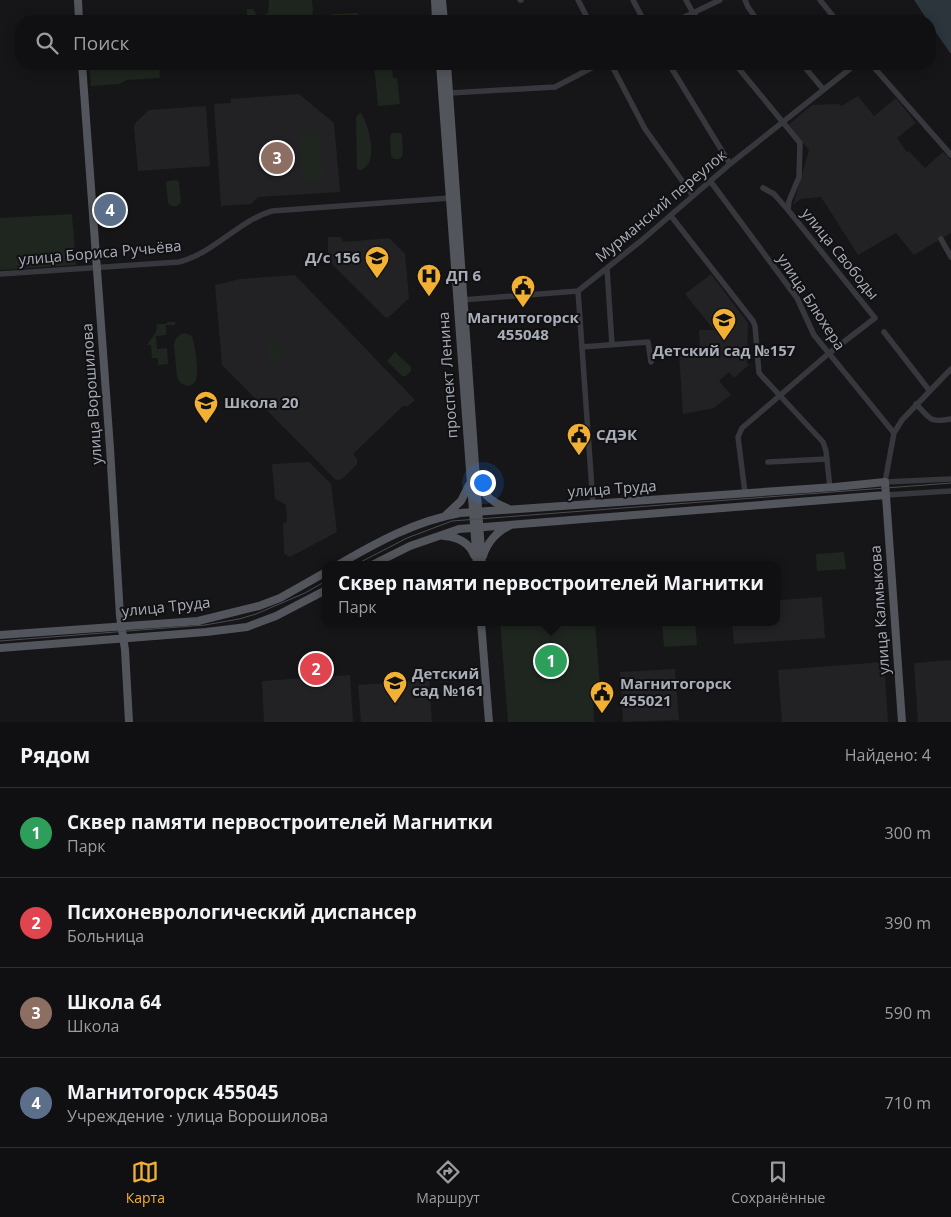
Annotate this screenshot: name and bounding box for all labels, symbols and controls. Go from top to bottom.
search box [15,15,936,70]
icon: search [33,29,61,57]
text: Поиск [73,30,129,56]
pin: 3 [261,139,293,177]
street label: Мурманский переулок [591,144,730,266]
pin: 4 [94,191,126,229]
street label: улица Свободы [798,203,884,303]
street label: улица Бориса Ручьёва [18,235,182,269]
school or university icon: Д/с 156 [364,245,390,279]
place label: Д/с 156 [305,247,360,267]
street label: улица Блюхера [773,249,851,354]
hospital icon: ДП 6 [416,263,442,297]
place label: ДП 6 [446,265,482,285]
public building icon: Магнитогорск 455048 [510,274,536,308]
place label: Магнитогорск 455048 [467,307,580,344]
school or university icon: Детский сад №157 [711,307,737,341]
street label: проспект Ленина [433,311,461,439]
street label: улица Ворошилова [76,323,106,465]
place label: Детский сад №157 [653,340,796,360]
school or university icon: Школа 20 [193,390,219,424]
place label: Школа 20 [224,392,299,412]
public building icon: СДЭК [566,422,592,456]
place label: СДЭК [596,424,638,444]
your location [470,470,496,496]
street label: улица Труда [567,475,657,501]
street label: улица Калмыкова [865,545,893,675]
popup [322,561,780,626]
text: Сквер памяти первостроителей Магнитки [338,570,764,596]
street label: улица Труда [121,591,211,621]
text: Парк [338,596,377,618]
pin: 1 [535,642,567,680]
pin: 2 [300,650,332,688]
place label: Детский сад №161 [412,663,484,700]
school or university icon: Детский сад №161 [382,670,408,704]
place label: Магнитогорск 455021 [620,673,732,710]
public building icon: Магнитогорск 455021 [589,680,615,714]
text: Рядом [20,741,90,769]
text: Найдено: 4 [845,744,931,766]
text: Сквер памяти первостроителей Магнитки [67,809,493,835]
text: 1 [31,822,41,844]
text: 300 m [885,822,931,844]
text: Парк [67,835,106,857]
text: Психоневрологический диспансер [67,899,417,925]
text: 2 [31,912,41,934]
text: 390 m [885,912,931,934]
text: Больница [67,925,144,947]
text: Школа 64 [67,989,161,1015]
text: 3 [31,1002,41,1024]
text: 590 m [885,1002,931,1024]
text: Школа [67,1015,119,1037]
text: Магнитогорск 455045 [67,1079,279,1105]
text: 4 [31,1092,41,1114]
text: 710 m [885,1092,931,1114]
text: Учреждение · улица Ворошилова [67,1105,328,1127]
tab: Карта [126,1158,165,1207]
tab: Маршрут [416,1158,480,1207]
tab: Сохранённые [731,1158,825,1207]

